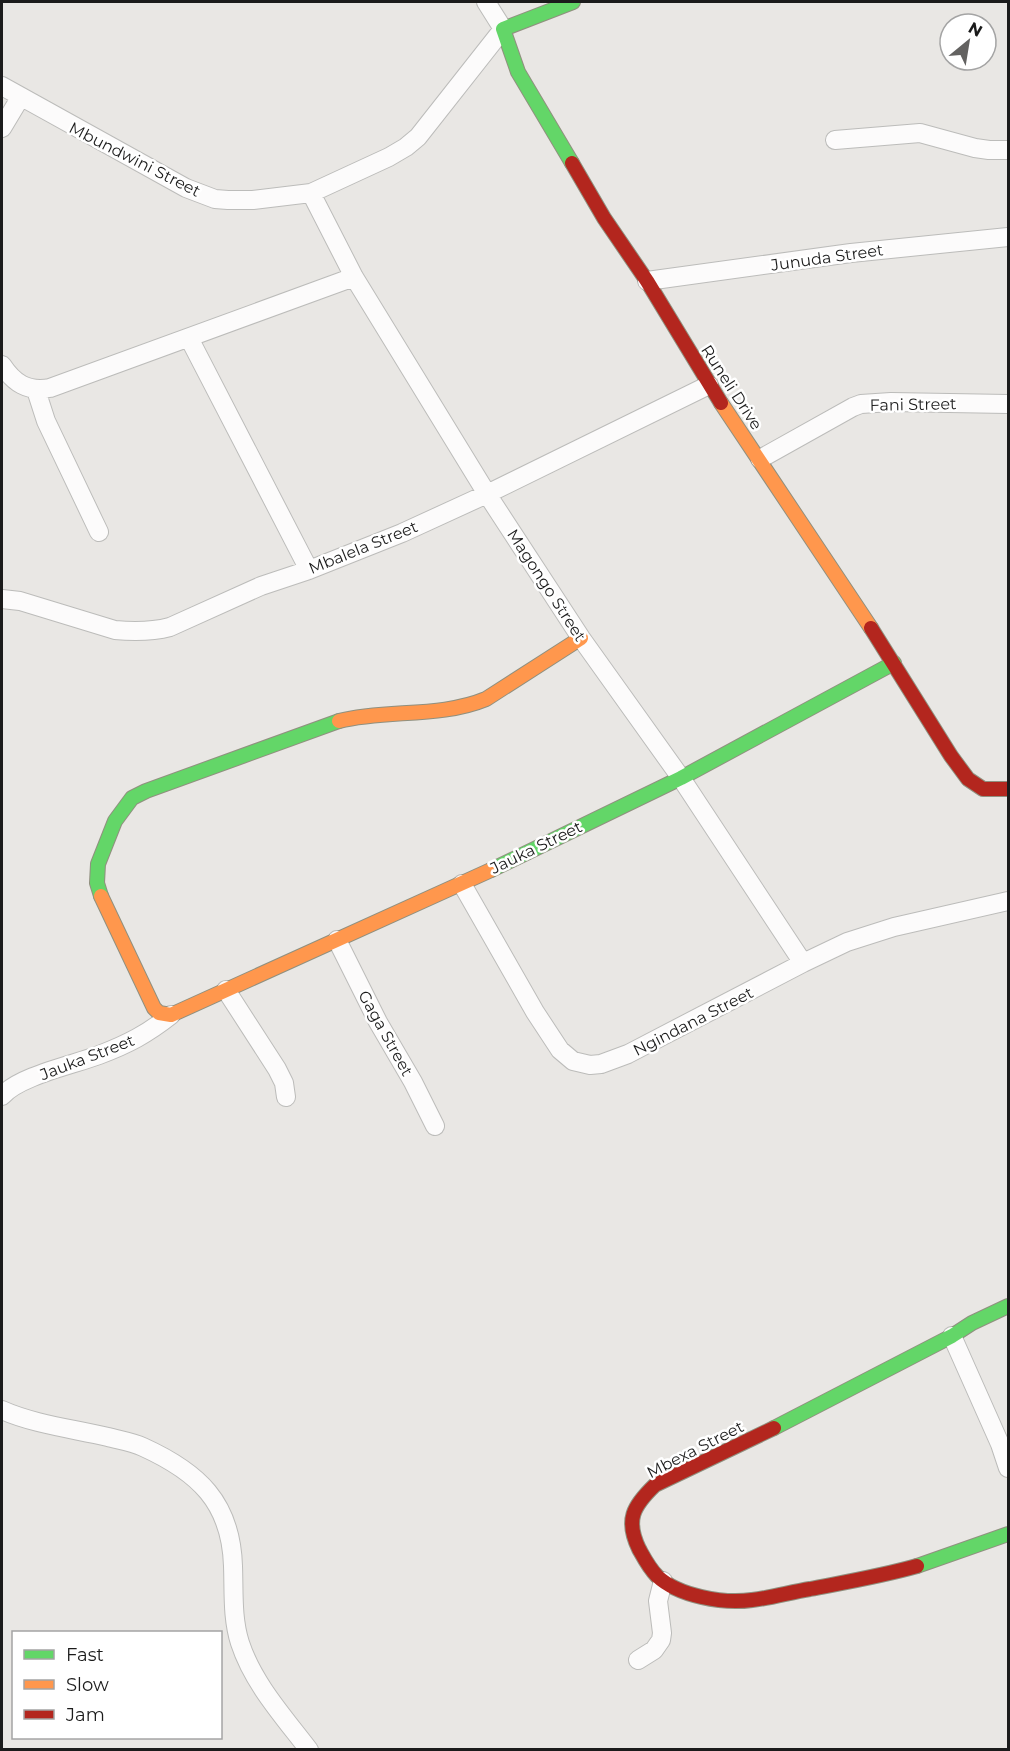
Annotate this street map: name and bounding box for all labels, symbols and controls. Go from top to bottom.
north arrow [938,12,998,72]
text: N [965,18,986,41]
street label: Mbundwini Street [66,118,204,201]
street label: Junuda Street [769,240,885,275]
street label: Runeli Drive [697,341,766,433]
street label: Fani Street [869,394,957,415]
street label: Mbalela Street [306,517,421,578]
street label: Magongo Street [503,526,590,645]
street label: Jauka Street [486,817,586,878]
street label: Ngindana Street [630,983,757,1060]
street label: Gaga Street [354,987,417,1080]
street label: Jauka Street [36,1031,138,1085]
street label: Mbexa Street [644,1417,747,1482]
legend [12,1631,222,1739]
text: Fast [66,1644,104,1666]
text: Slow [66,1674,109,1696]
text: Jam [65,1704,105,1726]

